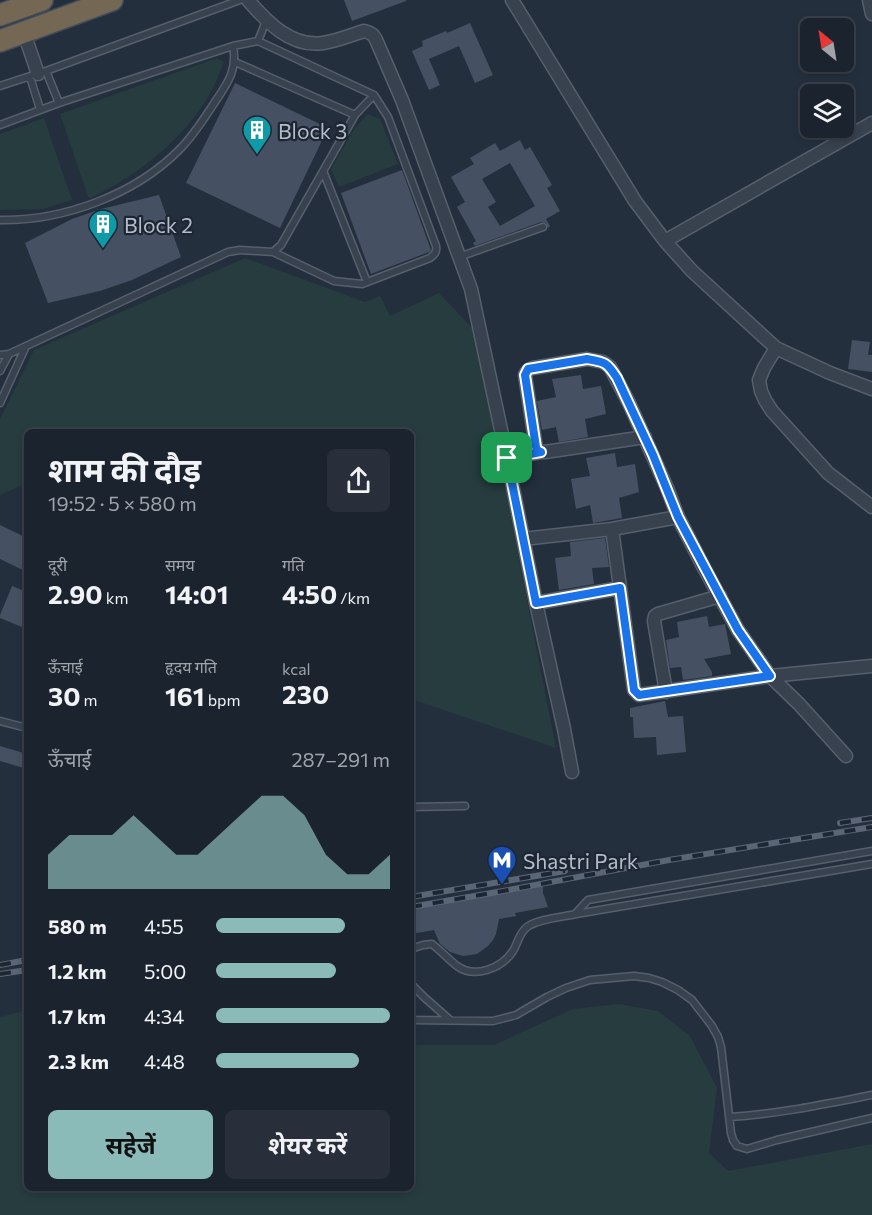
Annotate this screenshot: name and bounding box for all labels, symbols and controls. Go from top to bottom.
north arrow [800,18,854,72]
map controls [800,18,854,138]
button: layers [800,84,854,138]
building icon: Block 3 [241,114,273,156]
place label: Block 3 [278,118,347,143]
building icon: Block 2 [87,208,119,250]
place label: Block 2 [124,212,193,237]
pin [481,432,532,483]
icon: arrive [490,441,523,474]
text: शाम की दौड़ [48,448,201,489]
button: share [327,449,390,512]
text: 19:52 · 5 × 580 m [48,491,197,515]
text: दूरी [48,555,67,574]
text: समय [165,555,195,574]
text: गति [282,555,304,574]
text: 2.90 [48,578,103,609]
text: 14:01 [165,578,229,609]
text: 4:50 [282,578,337,609]
text: km [103,588,128,607]
text: /km [337,588,370,607]
text: ऊँचाई [48,657,83,676]
text: हृदय गति [165,657,217,676]
text: kcal [282,659,311,678]
text: 230 [282,678,329,709]
text: 30 [48,680,80,711]
text: 161 [165,680,205,711]
text: m [80,690,97,709]
text: bpm [205,690,241,709]
text: ऊँचाई [48,747,91,771]
text: 287–291 m [292,747,390,771]
metro station icon: Shastri Park [486,844,518,886]
place label: Shastri Park [523,848,638,873]
text: 580 m [48,914,107,938]
text: 4:55 [144,914,184,938]
text: 1.2 km [48,959,106,983]
text: 5:00 [144,959,186,983]
text: 1.7 km [48,1004,106,1028]
text: 4:34 [144,1004,184,1028]
text: 2.3 km [48,1049,109,1073]
text: 4:48 [144,1049,185,1073]
button: सहेजें [48,1110,213,1179]
button: शेयर करें [225,1110,390,1179]

